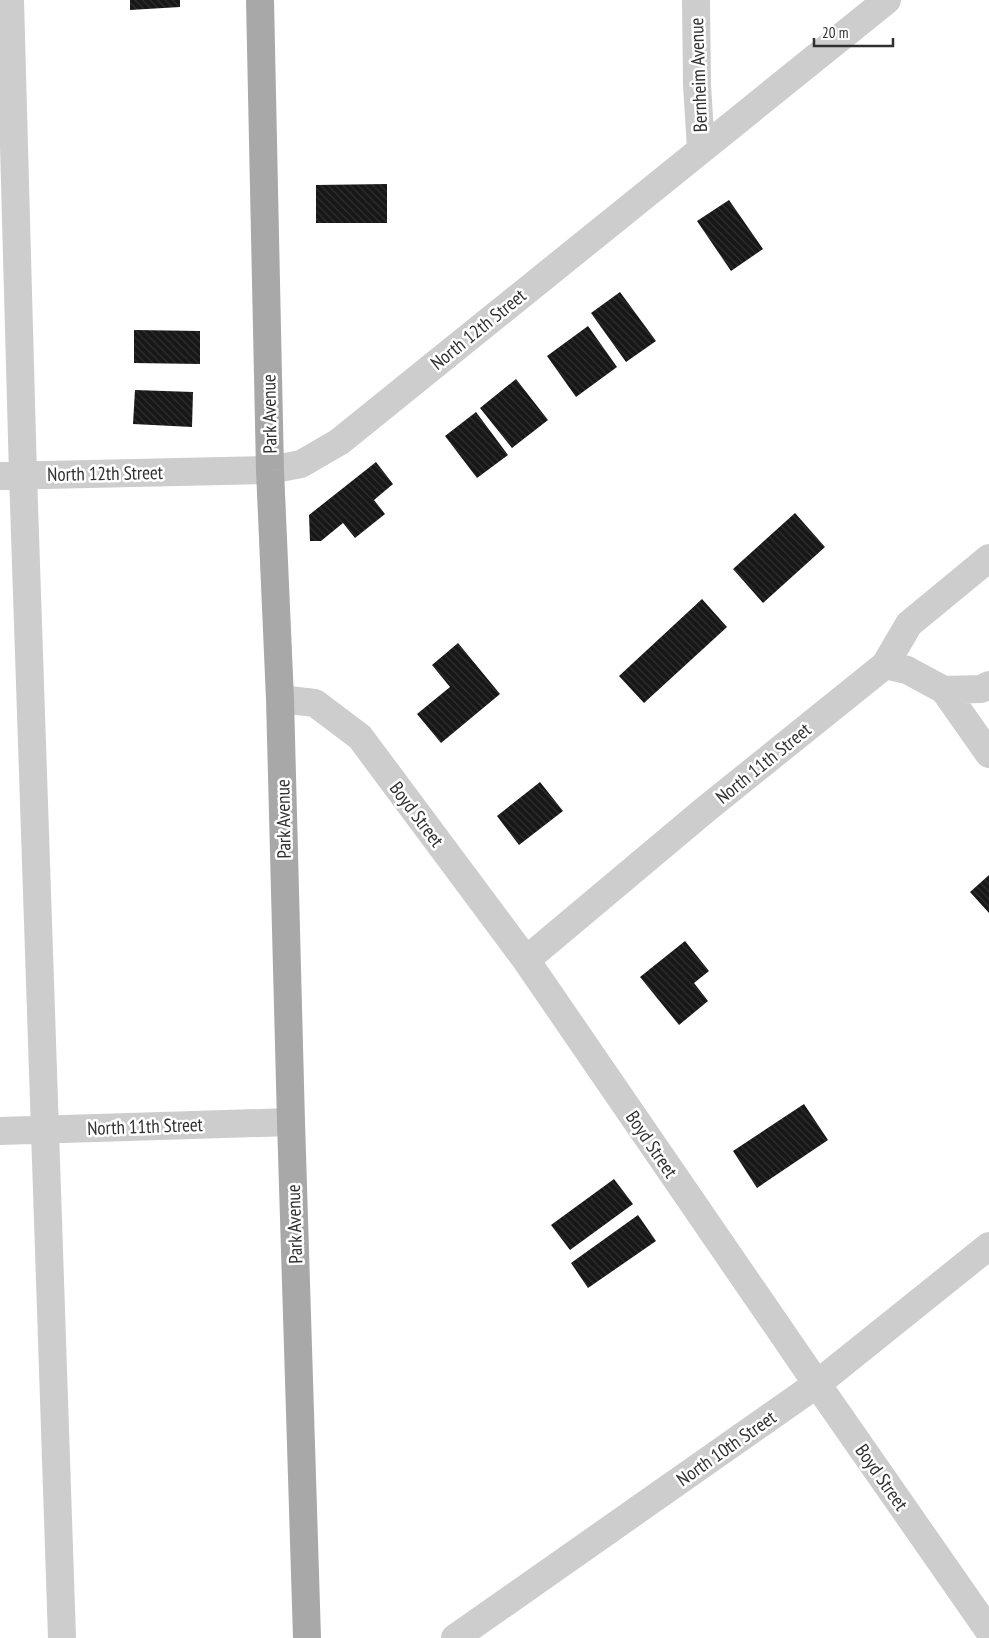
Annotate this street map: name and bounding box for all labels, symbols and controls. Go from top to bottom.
scale bar [814,15,893,47]
street label: Bernheim Avenue [684,17,712,133]
text: 20 m [822,23,848,42]
street label: North 12th Street [425,283,531,375]
street label: Park Avenue [256,374,282,454]
street label: North 12th Street [47,460,164,486]
street label: North 11th Street [710,717,816,809]
street label: Boyd Street [385,777,450,852]
street label: Park Avenue [270,779,296,859]
street label: Boyd Street [621,1106,684,1183]
street label: North 11th Street [87,1112,204,1140]
street label: Park Avenue [281,1184,307,1264]
street label: North 10th Street [672,1405,781,1491]
street label: Boyd Street [850,1439,914,1516]

